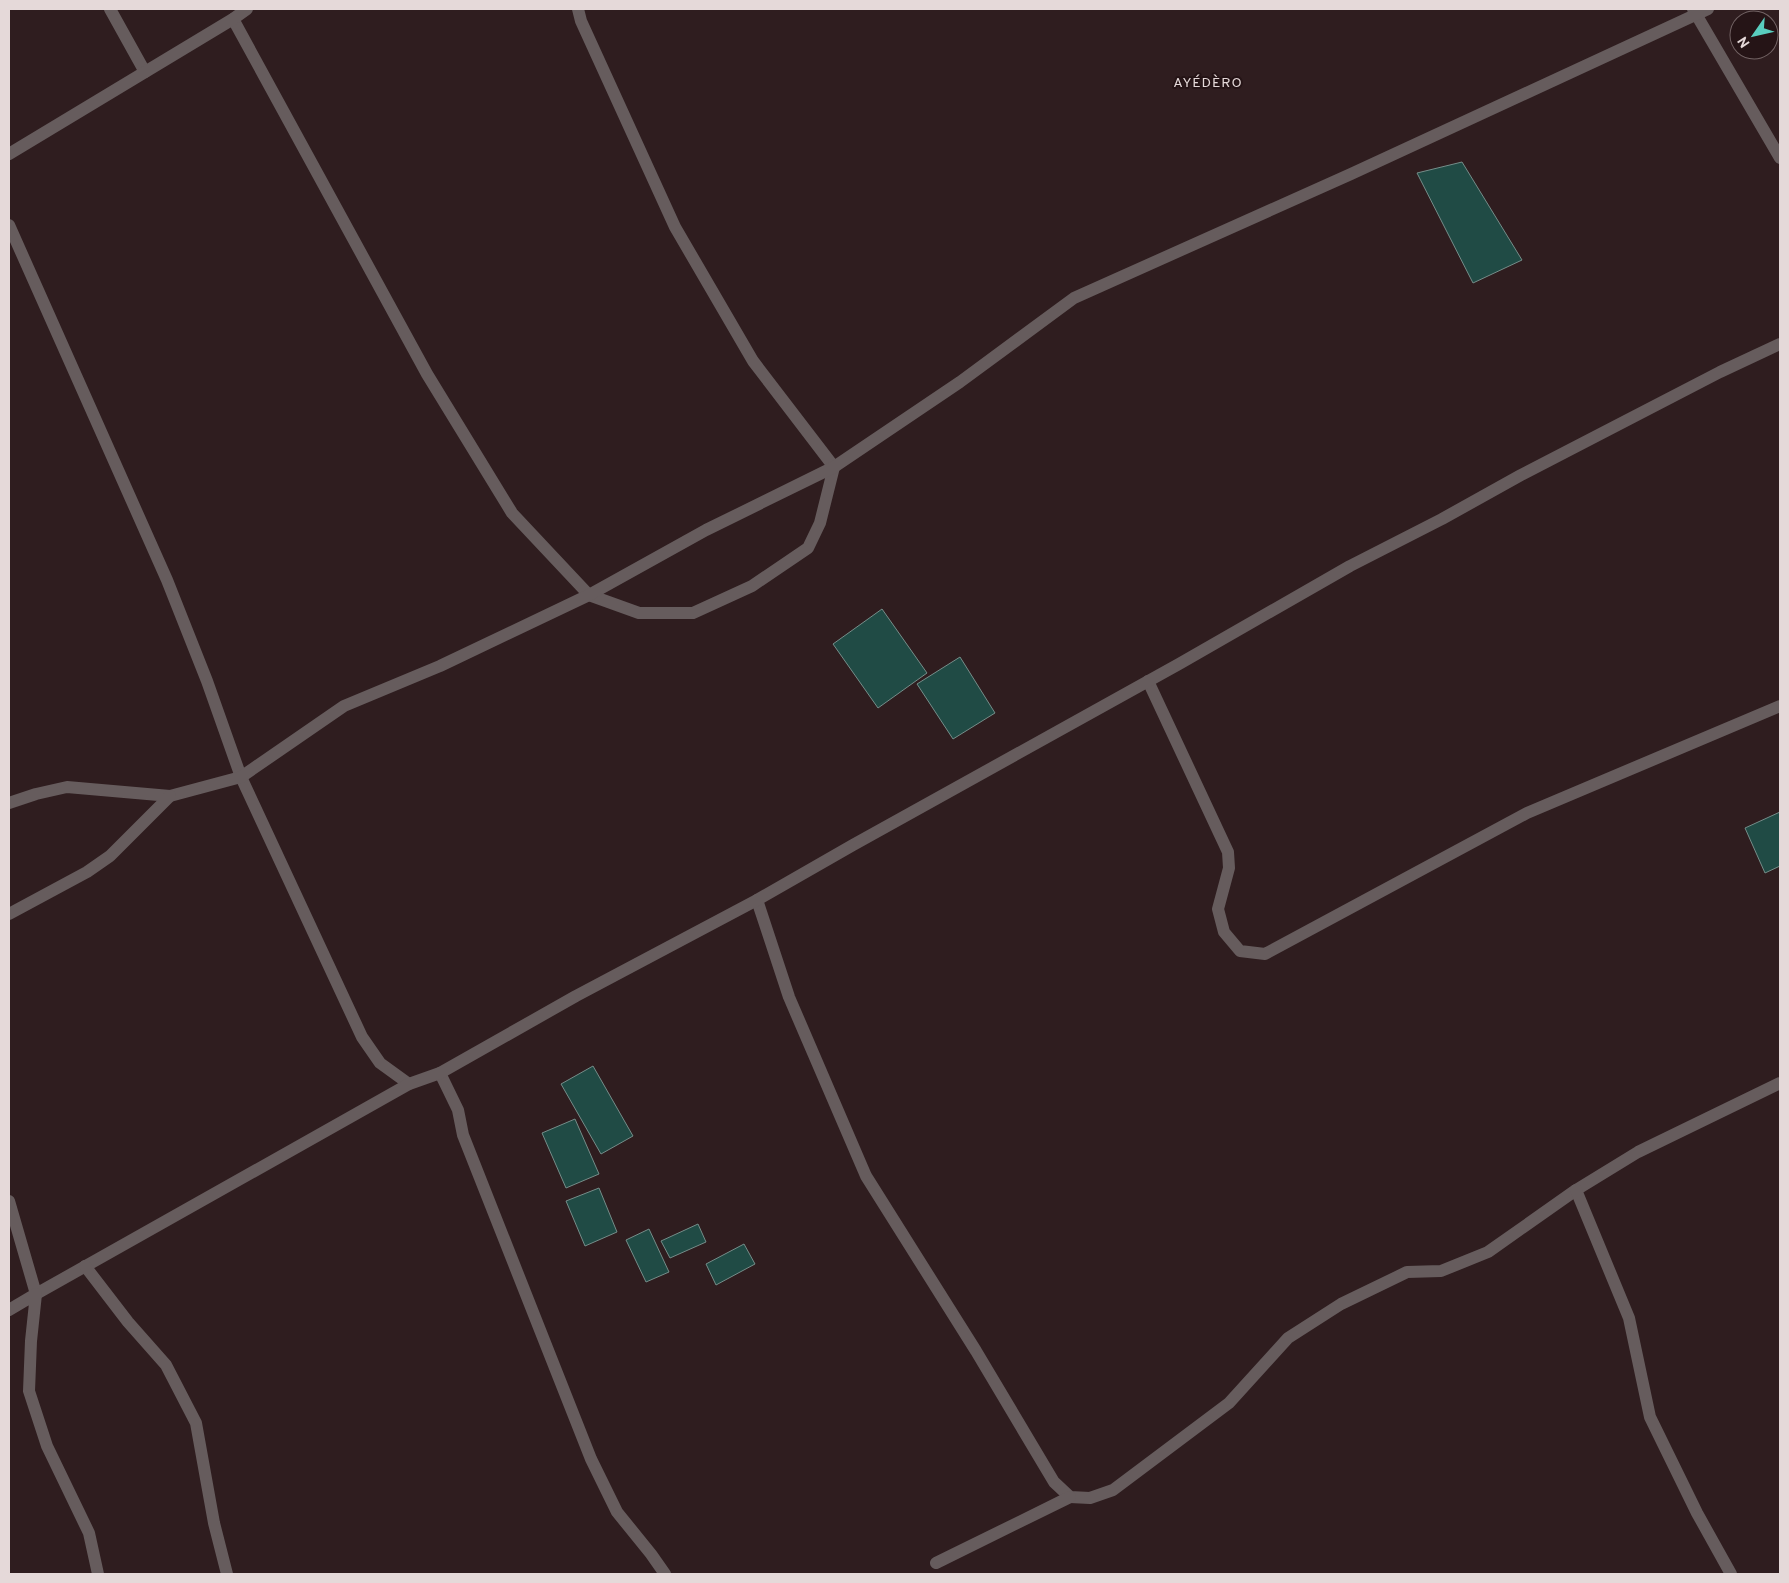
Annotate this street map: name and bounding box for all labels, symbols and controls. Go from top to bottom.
north arrow [1729,10,1779,60]
text: N [1735,33,1754,50]
district label: AYÉDÈRO [1173,74,1243,92]

